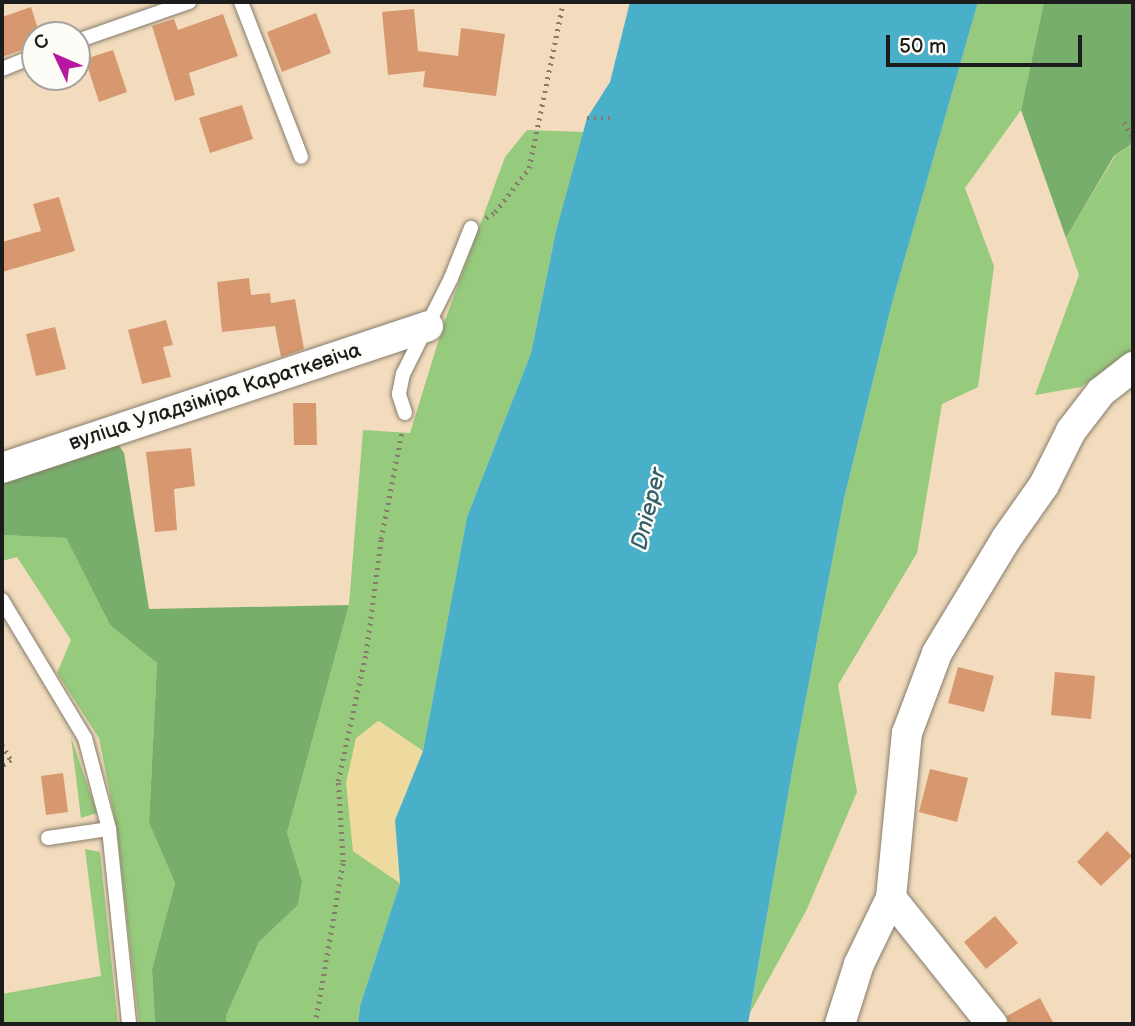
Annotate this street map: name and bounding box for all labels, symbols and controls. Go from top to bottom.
north arrow [21,21,91,91]
scale bar [890,21,1086,65]
text: С [29,30,55,55]
text: 50 m [899,34,946,59]
street label: вуліца Уладзіміра Караткевіча [66,338,364,456]
water label: Dnieper [626,465,672,553]

